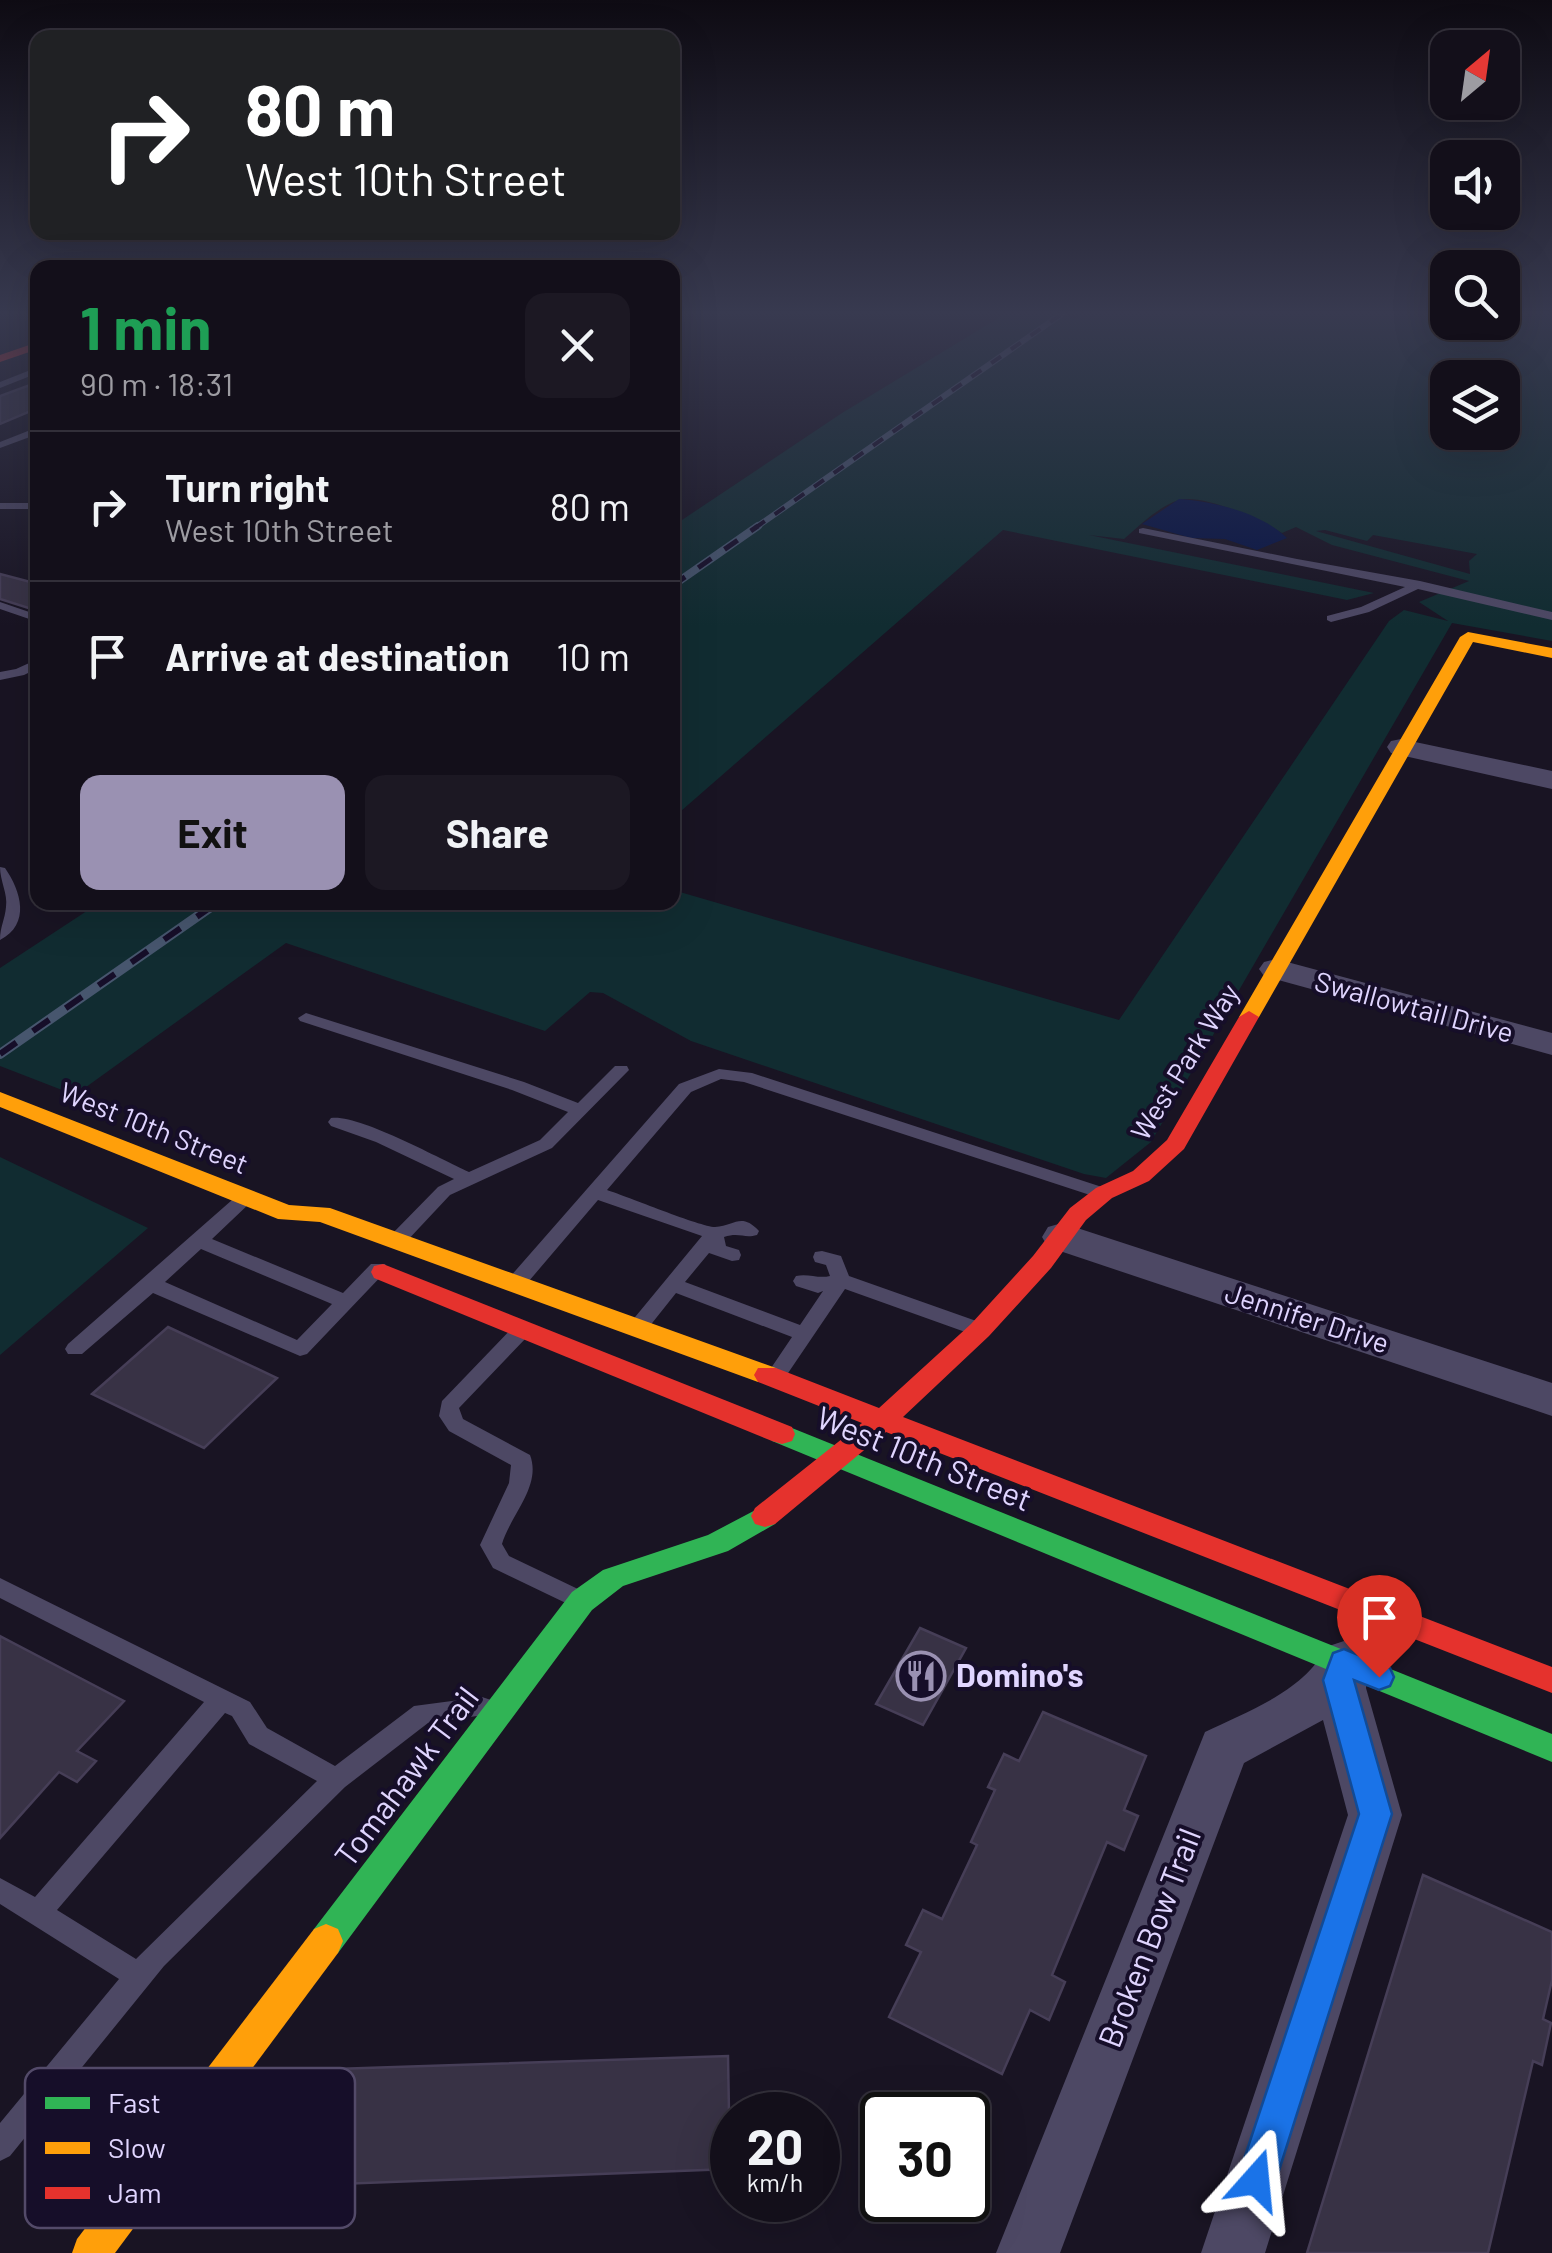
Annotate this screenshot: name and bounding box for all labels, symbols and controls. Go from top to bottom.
north arrow [1430,30,1520,120]
map controls [1430,30,1520,450]
text: 80 m [245,66,395,150]
icon: right [80,70,210,200]
button: sound [1430,140,1520,230]
text: West 10th Street [245,151,567,205]
button: search [1430,250,1520,340]
text: 1 min [80,290,211,362]
button: close [525,293,630,398]
button: layers [1430,360,1520,450]
text: 90 m · 18:31 [80,364,233,402]
text: Turn right [165,464,330,510]
icon: right [80,479,135,534]
text: 80 m [550,483,630,529]
text: West 10th Street [165,510,394,548]
icon: arrive [80,629,135,684]
text: Arrive at destination [165,633,510,679]
text: 10 m [556,633,630,679]
button: Exit [80,775,345,890]
button: Share [365,775,630,890]
street label: Swallowtail Drive [1311,963,1517,1049]
street label: West Park Way [1123,977,1246,1146]
street label: West 10th Street [55,1074,253,1180]
street label: Jennifer Drive [1221,1275,1393,1360]
street label: West 10th Street [812,1397,1038,1518]
pin [1337,1575,1422,1678]
icon: arrive [1352,1590,1407,1645]
restaurant icon: Domino's [895,1650,947,1702]
place label: Domino's [956,1655,1084,1693]
street label: Tomahawk Trail [326,1678,485,1873]
street label: Broken Bow Trail [1089,1822,1207,2052]
legend [25,2068,355,2228]
text: Fast [108,2085,161,2119]
speed limit sign: 30 [860,2092,990,2222]
text: 20 [747,2115,803,2175]
position arrow [1204,2128,1308,2232]
text: Slow [108,2130,166,2164]
text: km/h [747,2167,803,2197]
text: Jam [108,2175,162,2209]

